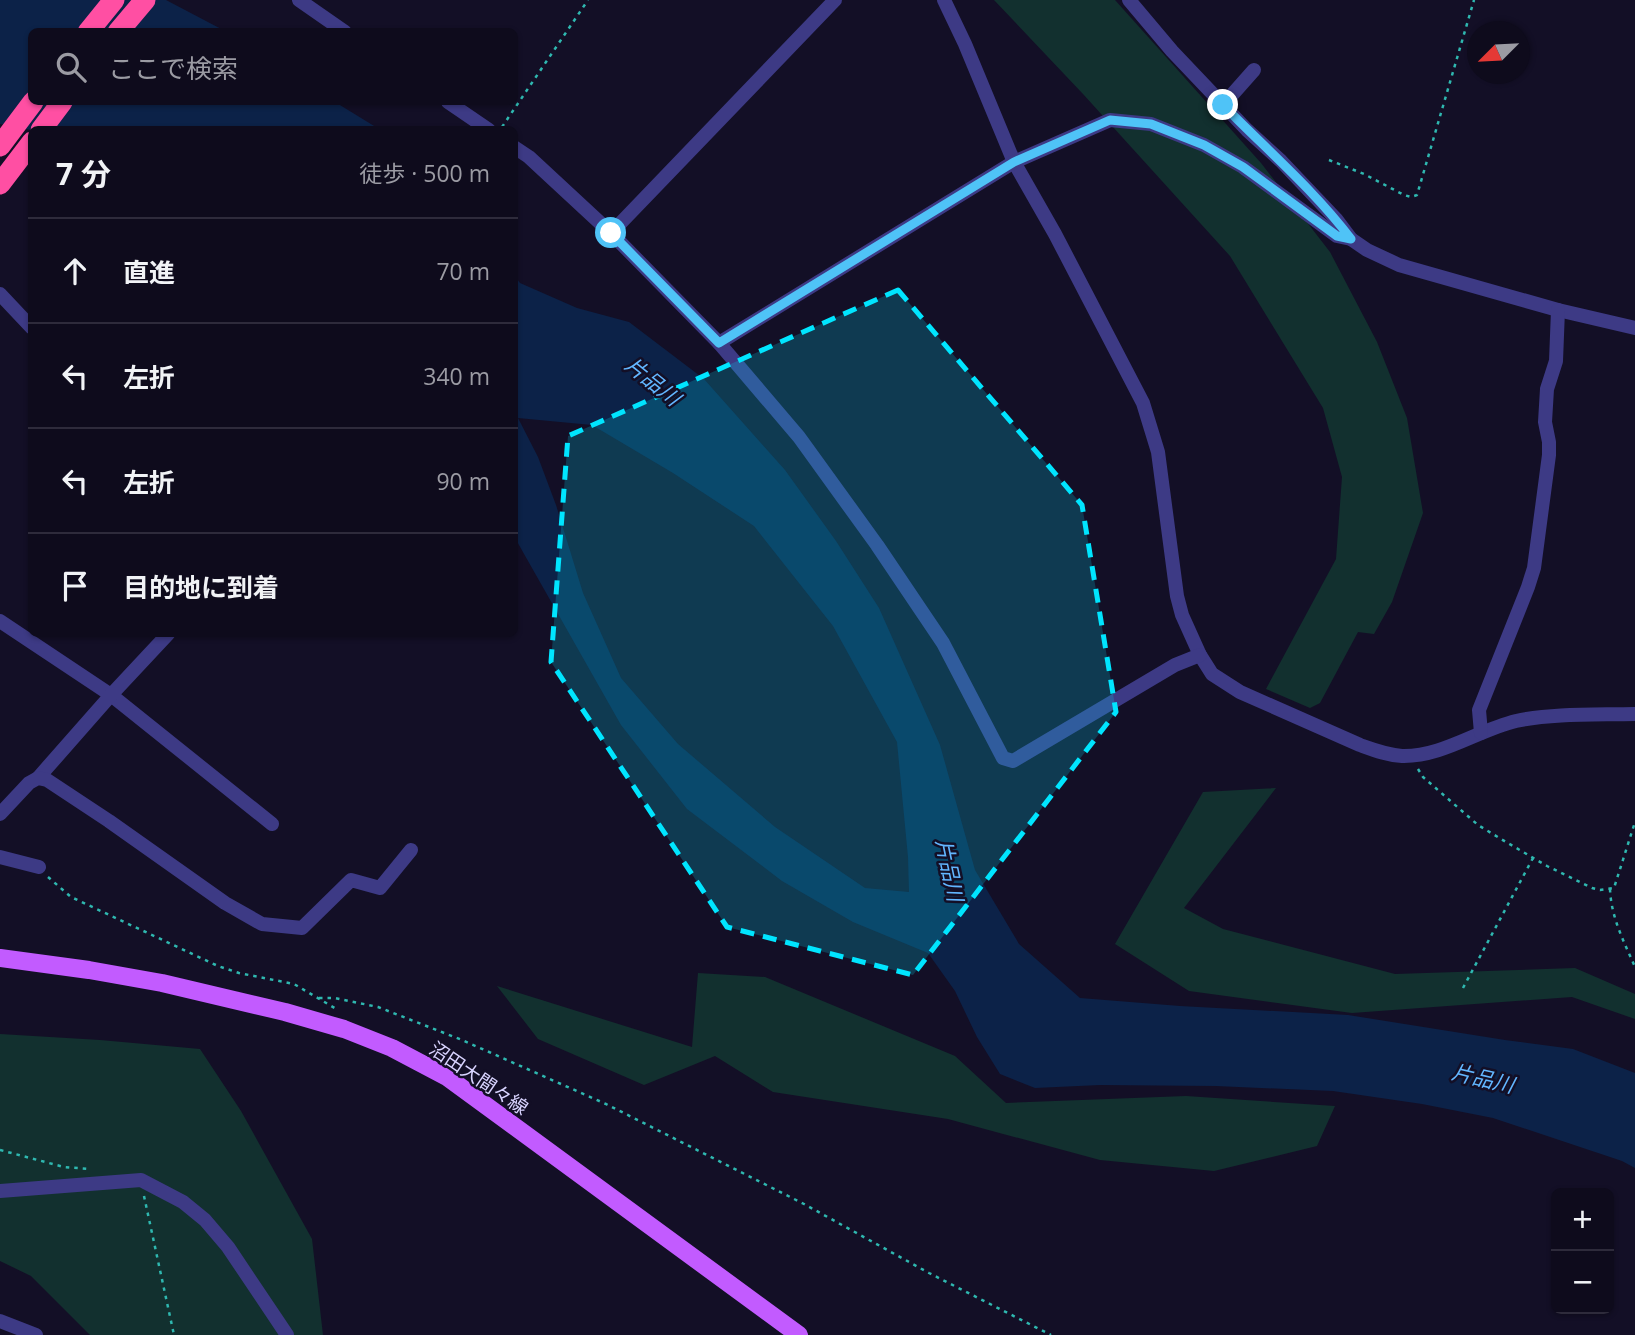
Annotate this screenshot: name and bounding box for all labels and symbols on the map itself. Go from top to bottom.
north arrow [1467,21,1530,84]
route end [1207,89,1238,120]
route start [595,217,626,248]
water label: 片品川 [620,350,688,413]
water label: 片品川 [930,836,971,906]
street label: 沼田大間々線 [424,1035,534,1121]
water label: 片品川 [1449,1057,1519,1099]

